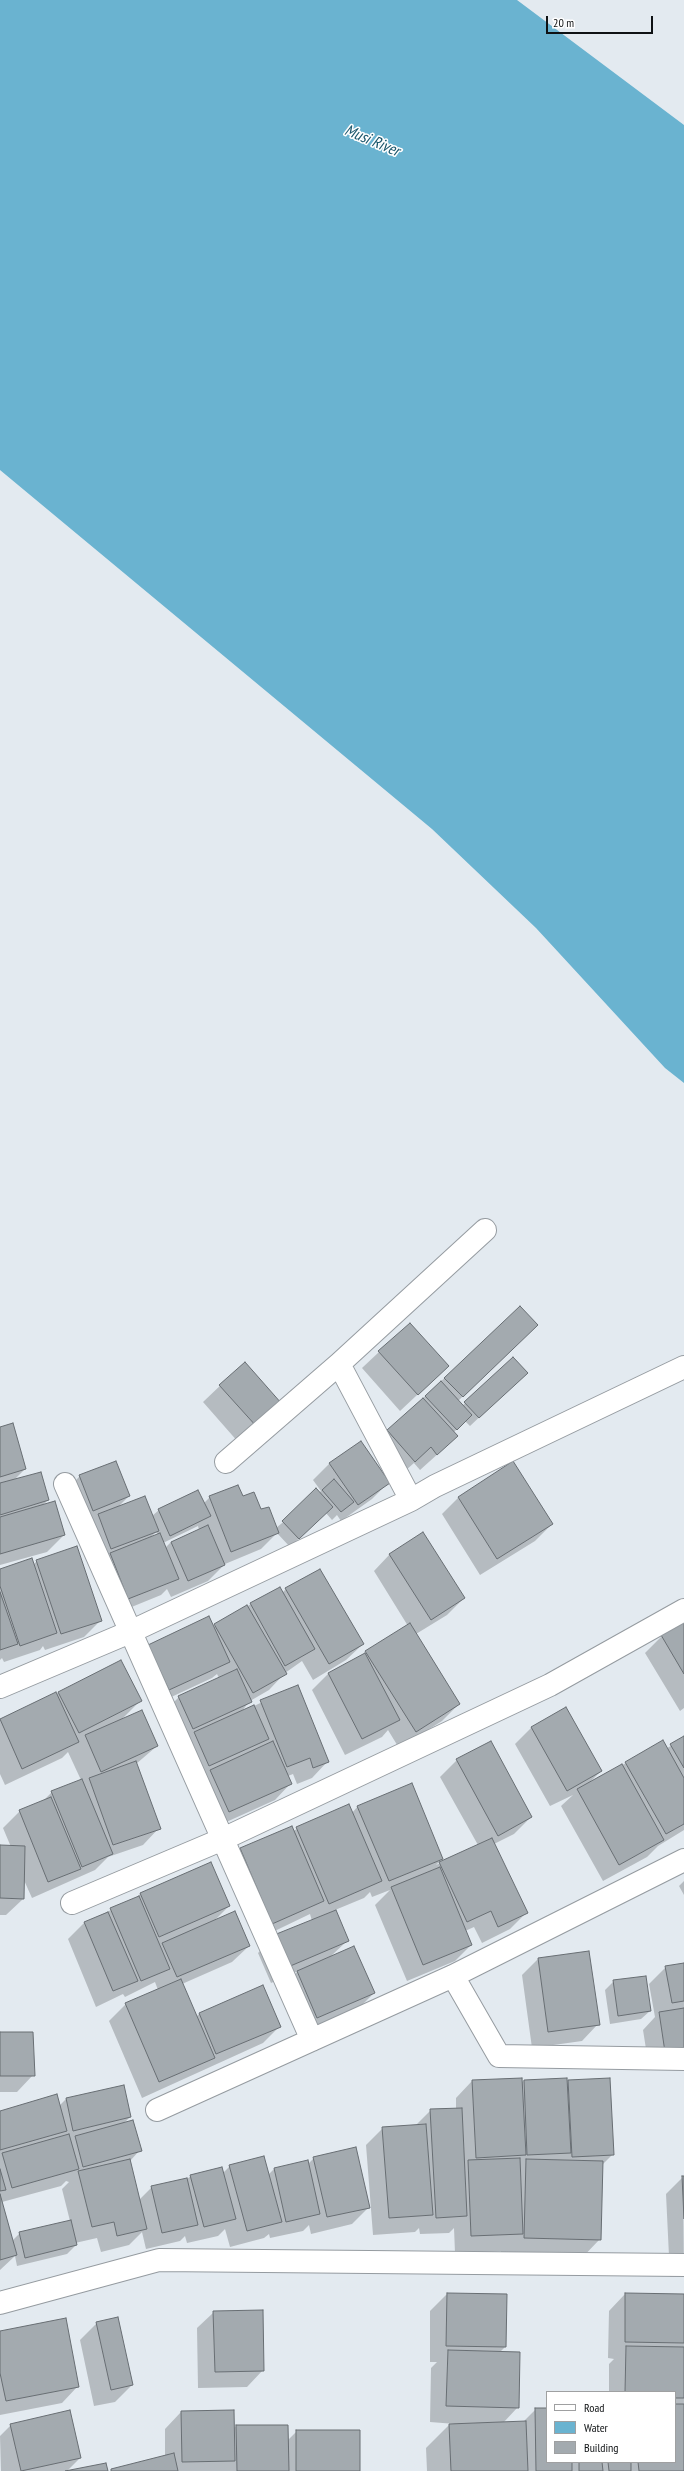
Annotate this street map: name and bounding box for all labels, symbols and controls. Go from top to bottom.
scale bar [548,8,655,34]
text: 20 m [553,15,574,30]
water label: Musi River [342,121,402,161]
legend [546,2391,676,2463]
text: Road [584,2400,604,2415]
text: Water [584,2420,608,2435]
text: Building [584,2440,619,2455]

